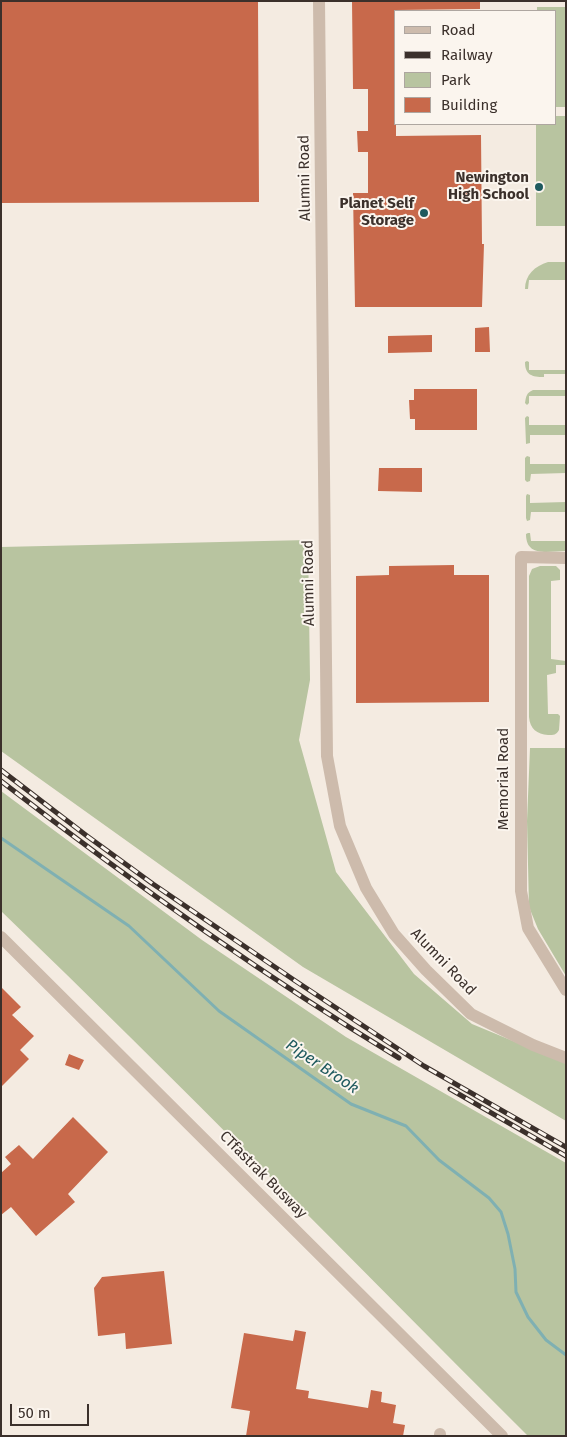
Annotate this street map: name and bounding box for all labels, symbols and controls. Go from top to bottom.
legend [394,10,557,125]
text: Road [441,21,476,39]
text: Railway [441,46,493,64]
text: Park [441,71,471,89]
text: Building [441,96,497,114]
street label: Alumni Road [295,135,315,221]
place label: Newington High School [448,169,529,204]
marker: Newington High School [533,181,545,193]
place label: Planet Self Storage [340,195,414,230]
marker: Planet Self Storage [418,207,430,219]
street label: Alumni Road [299,540,319,626]
street label: Memorial Road [495,728,513,830]
street label: Alumni Road [407,925,479,999]
water label: Piper Brook [282,1036,362,1098]
street label: CTfastrak Busway [216,1128,310,1222]
scale bar [12,1394,91,1426]
text: 50 m [18,1404,51,1422]

